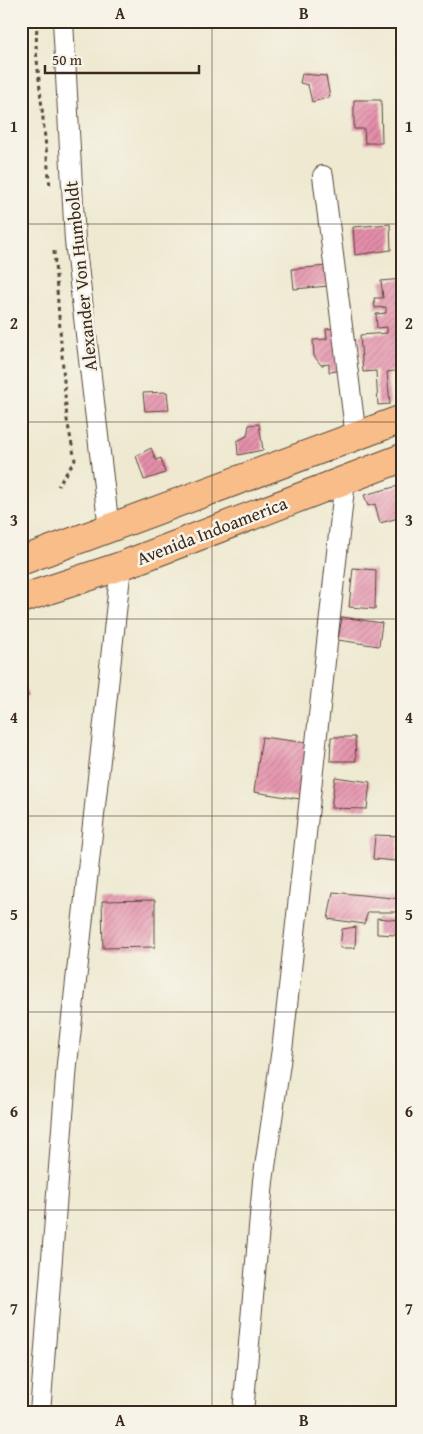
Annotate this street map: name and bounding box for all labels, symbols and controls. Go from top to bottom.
text: A [115,1,126,25]
text: B [299,1,309,25]
scale bar [45,42,199,74]
text: 50 m [52,49,83,70]
text: 1 [10,114,18,138]
text: 1 [405,114,413,138]
street label: Alexander Von Humboldt [57,179,104,373]
text: 2 [10,311,18,335]
text: 2 [405,311,413,335]
street label: Avenida Indoamerica [133,489,291,572]
text: 3 [10,508,18,532]
text: 3 [405,508,413,532]
text: 4 [10,705,18,729]
text: 4 [405,705,413,729]
text: 5 [10,902,18,926]
text: 5 [405,902,413,926]
text: 6 [10,1099,18,1123]
text: 6 [405,1099,413,1123]
text: 7 [10,1296,18,1320]
text: 7 [405,1296,413,1320]
text: A [115,1408,126,1432]
text: B [299,1408,309,1432]

